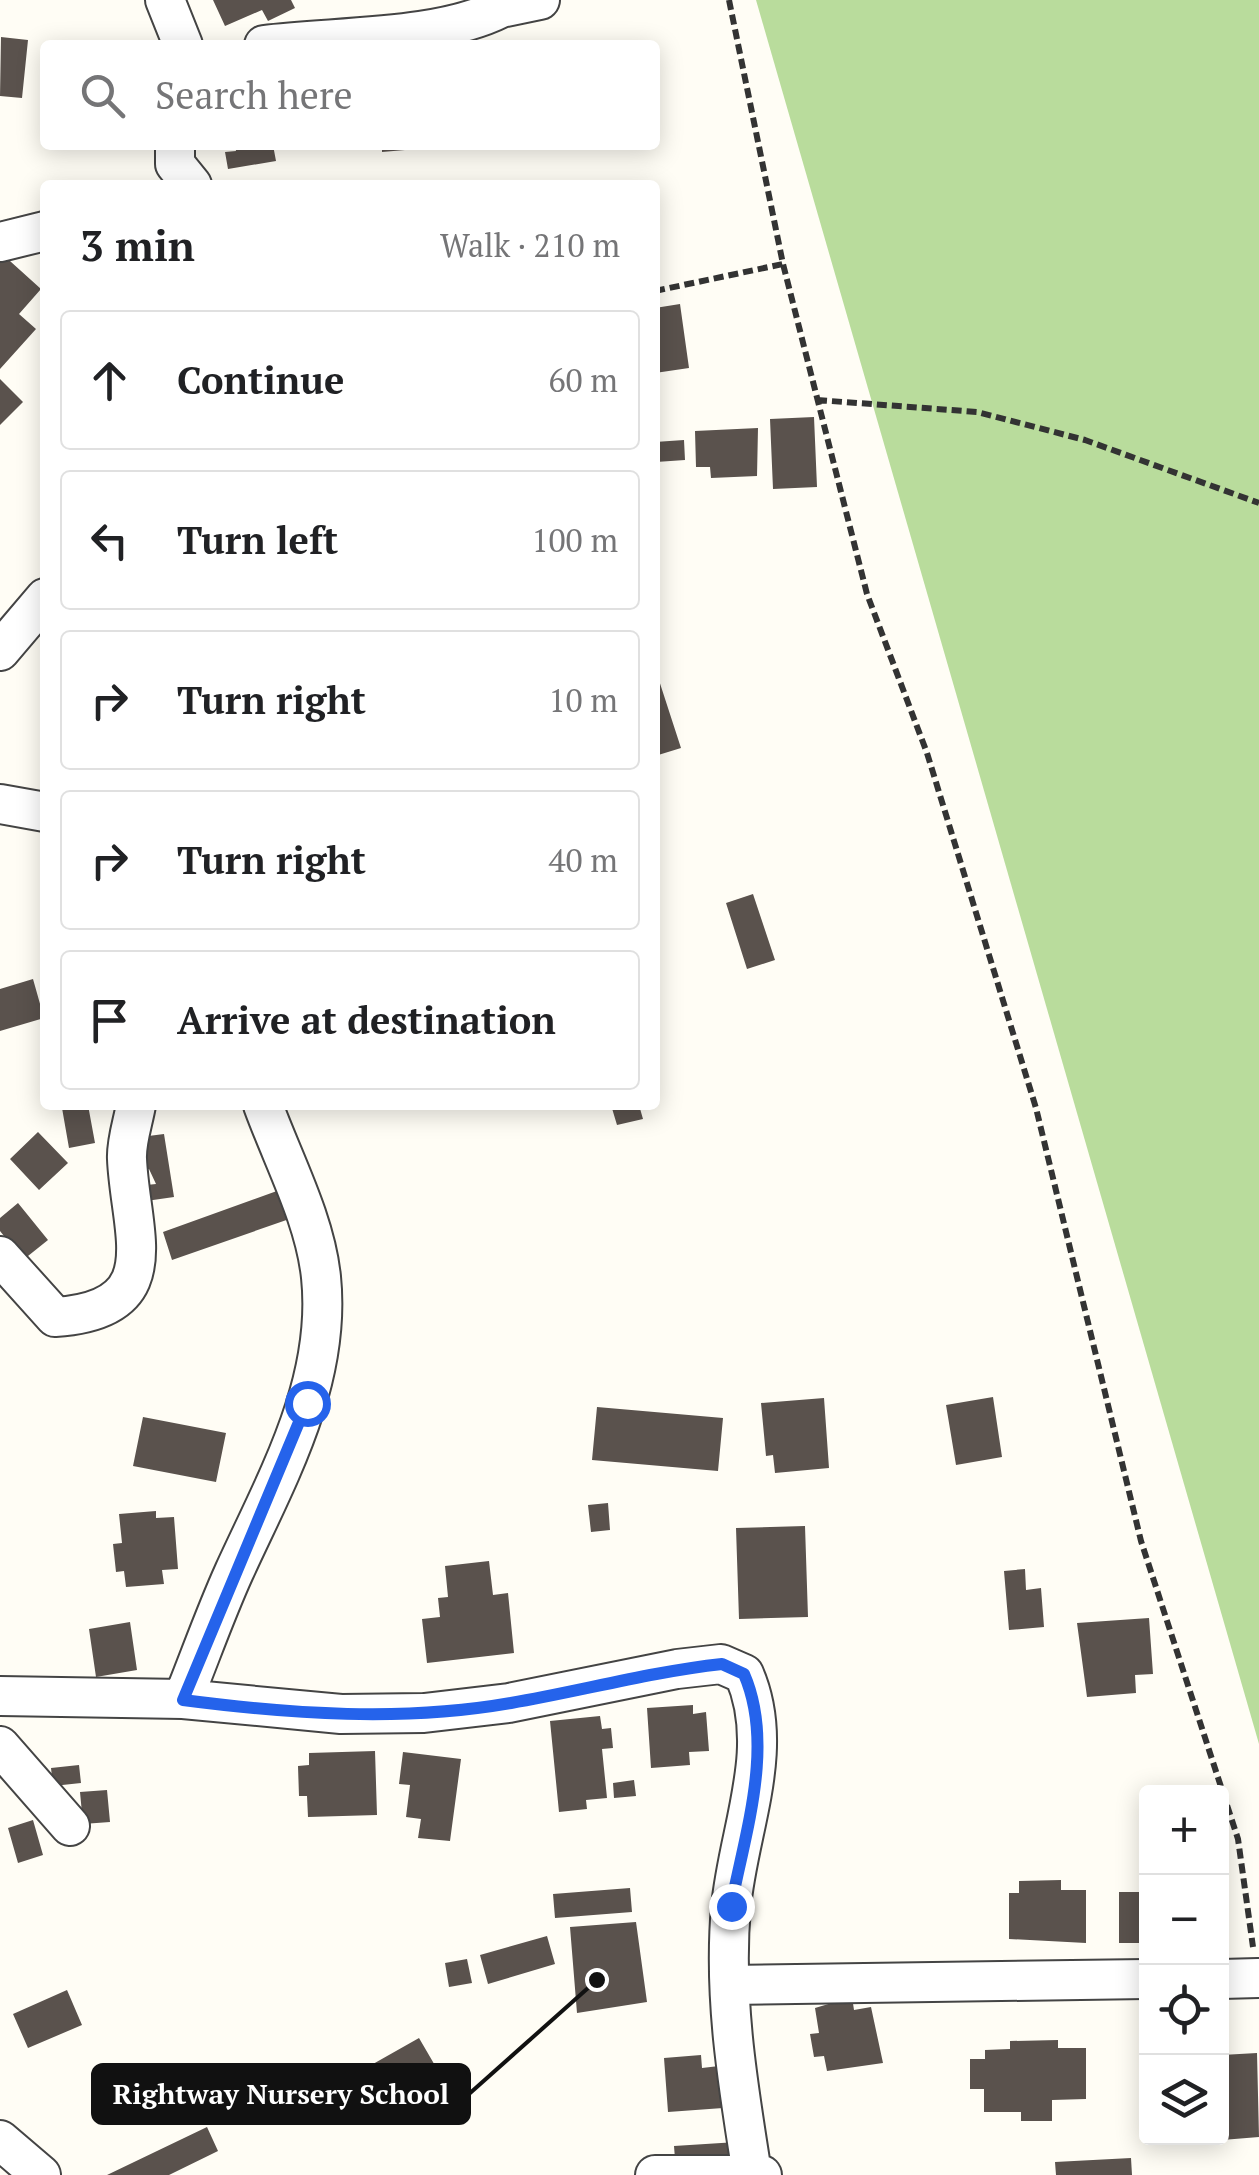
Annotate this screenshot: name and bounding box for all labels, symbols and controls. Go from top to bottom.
search box [40,40,660,150]
icon: search [75,68,130,123]
text: Search here [155,70,353,120]
text: 3 min [80,217,195,273]
text: Walk · 210 m [440,224,620,266]
icon: ahead [82,353,137,408]
text: Continue [177,355,344,405]
text: 60 m [548,359,618,401]
icon: left [82,513,137,568]
text: Turn left [177,515,338,565]
text: 100 m [531,519,618,561]
icon: right [82,673,137,728]
text: Turn right [177,675,366,725]
text: 10 m [548,679,618,721]
icon: right [82,833,137,888]
text: Turn right [177,835,366,885]
text: 40 m [548,839,618,881]
icon: arrive [82,993,137,1048]
text: Arrive at destination [177,995,556,1045]
route start [285,1381,331,1427]
map controls [1139,1785,1229,2145]
button: + [1139,1785,1229,1875]
button: − [1139,1875,1229,1965]
route end [709,1884,755,1930]
button: locate [1139,1965,1229,2055]
button: layers [1139,2055,1229,2145]
callout: Rightway Nursery School [93,2065,469,2123]
text: Rightway Nursery School [113,2075,449,2112]

